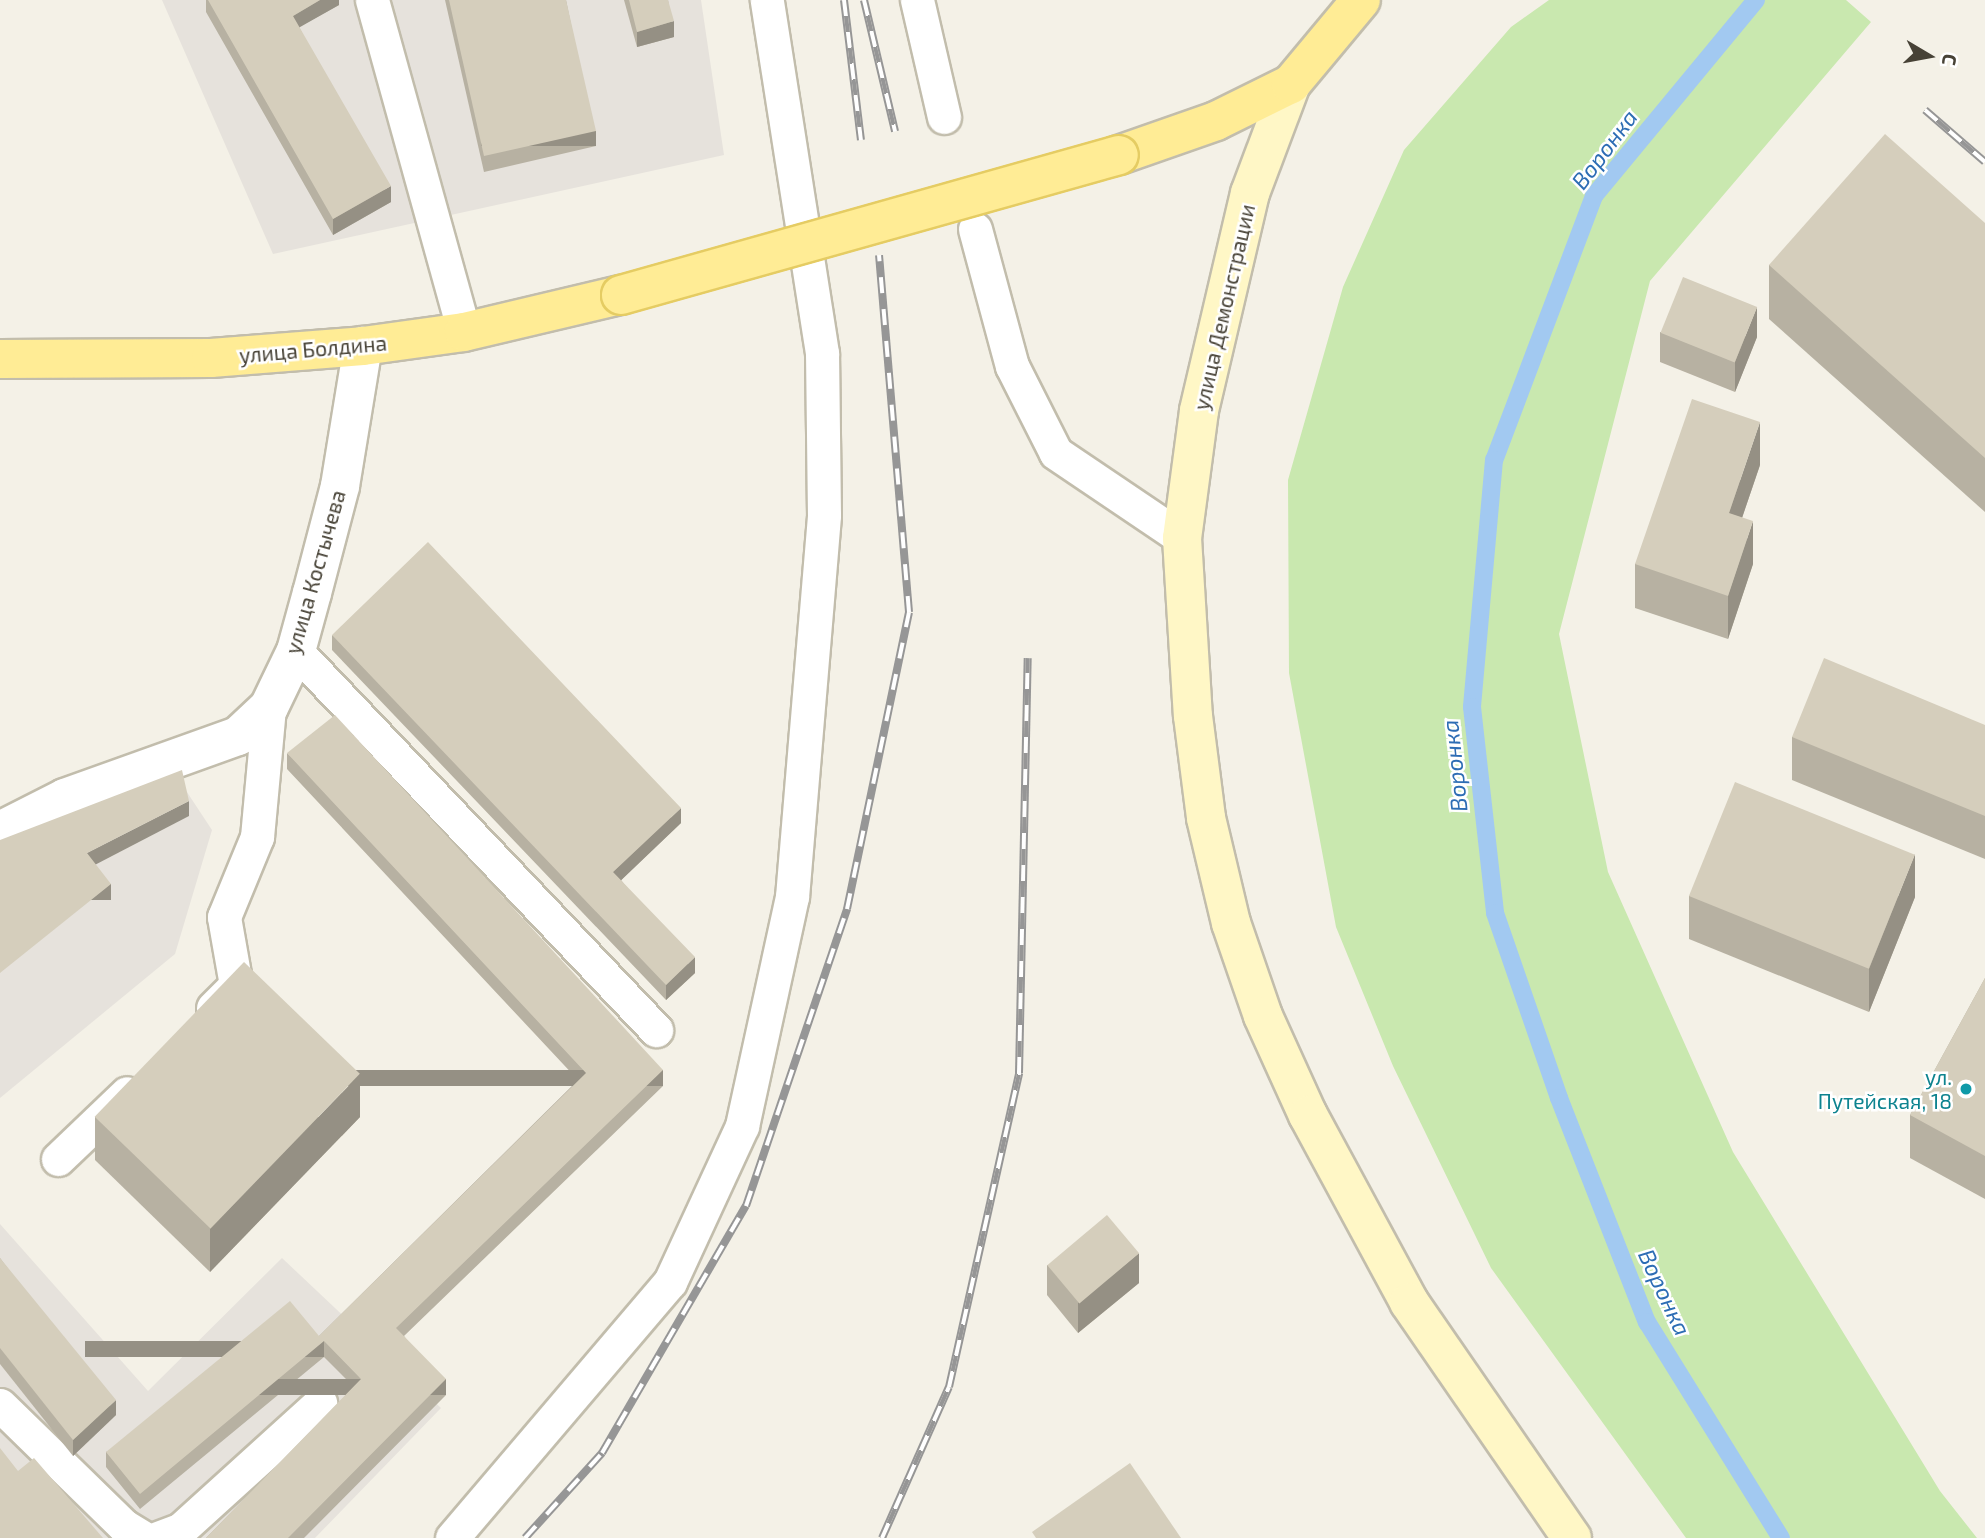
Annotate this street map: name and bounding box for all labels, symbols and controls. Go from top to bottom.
north arrow [1894,21,1964,91]
text: С [1938,52,1962,67]
water label: Воронка [1565,104,1643,194]
street label: улица Демонстрации [1188,202,1260,412]
street label: улица Болдина [238,330,388,368]
street label: улица Костычева [280,487,350,657]
water label: Воронка [1435,719,1473,813]
place label: ул. Путейская, 18 [1818,1064,1952,1114]
marker: ул. Путейская, 18 [1958,1081,1974,1097]
water label: Воронка [1633,1244,1697,1340]

